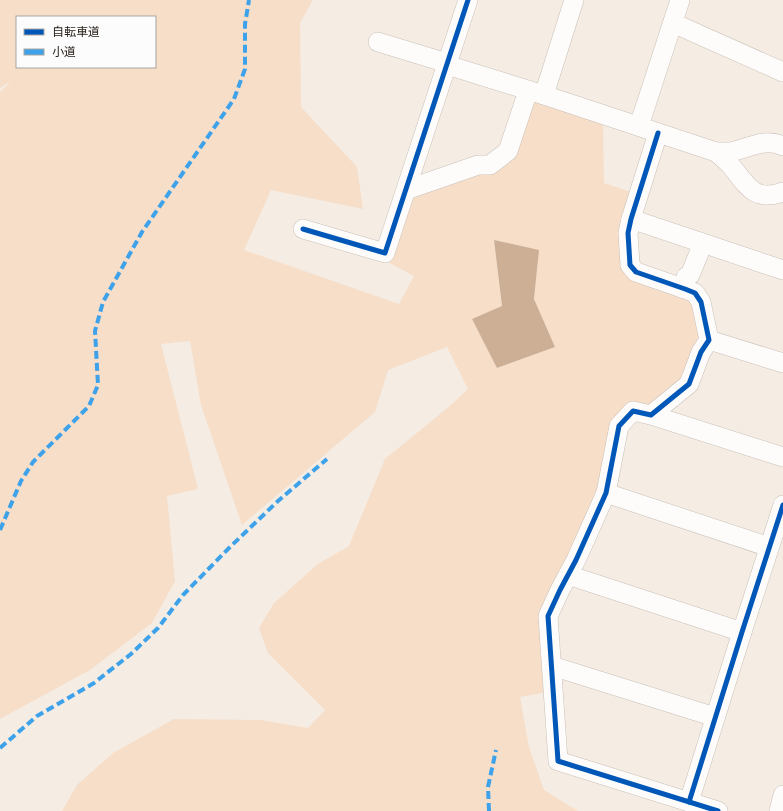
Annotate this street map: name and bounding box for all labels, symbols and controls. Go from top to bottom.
legend [16,16,156,68]
text: 自転車道 [52,23,100,41]
text: 小道 [52,43,76,61]

